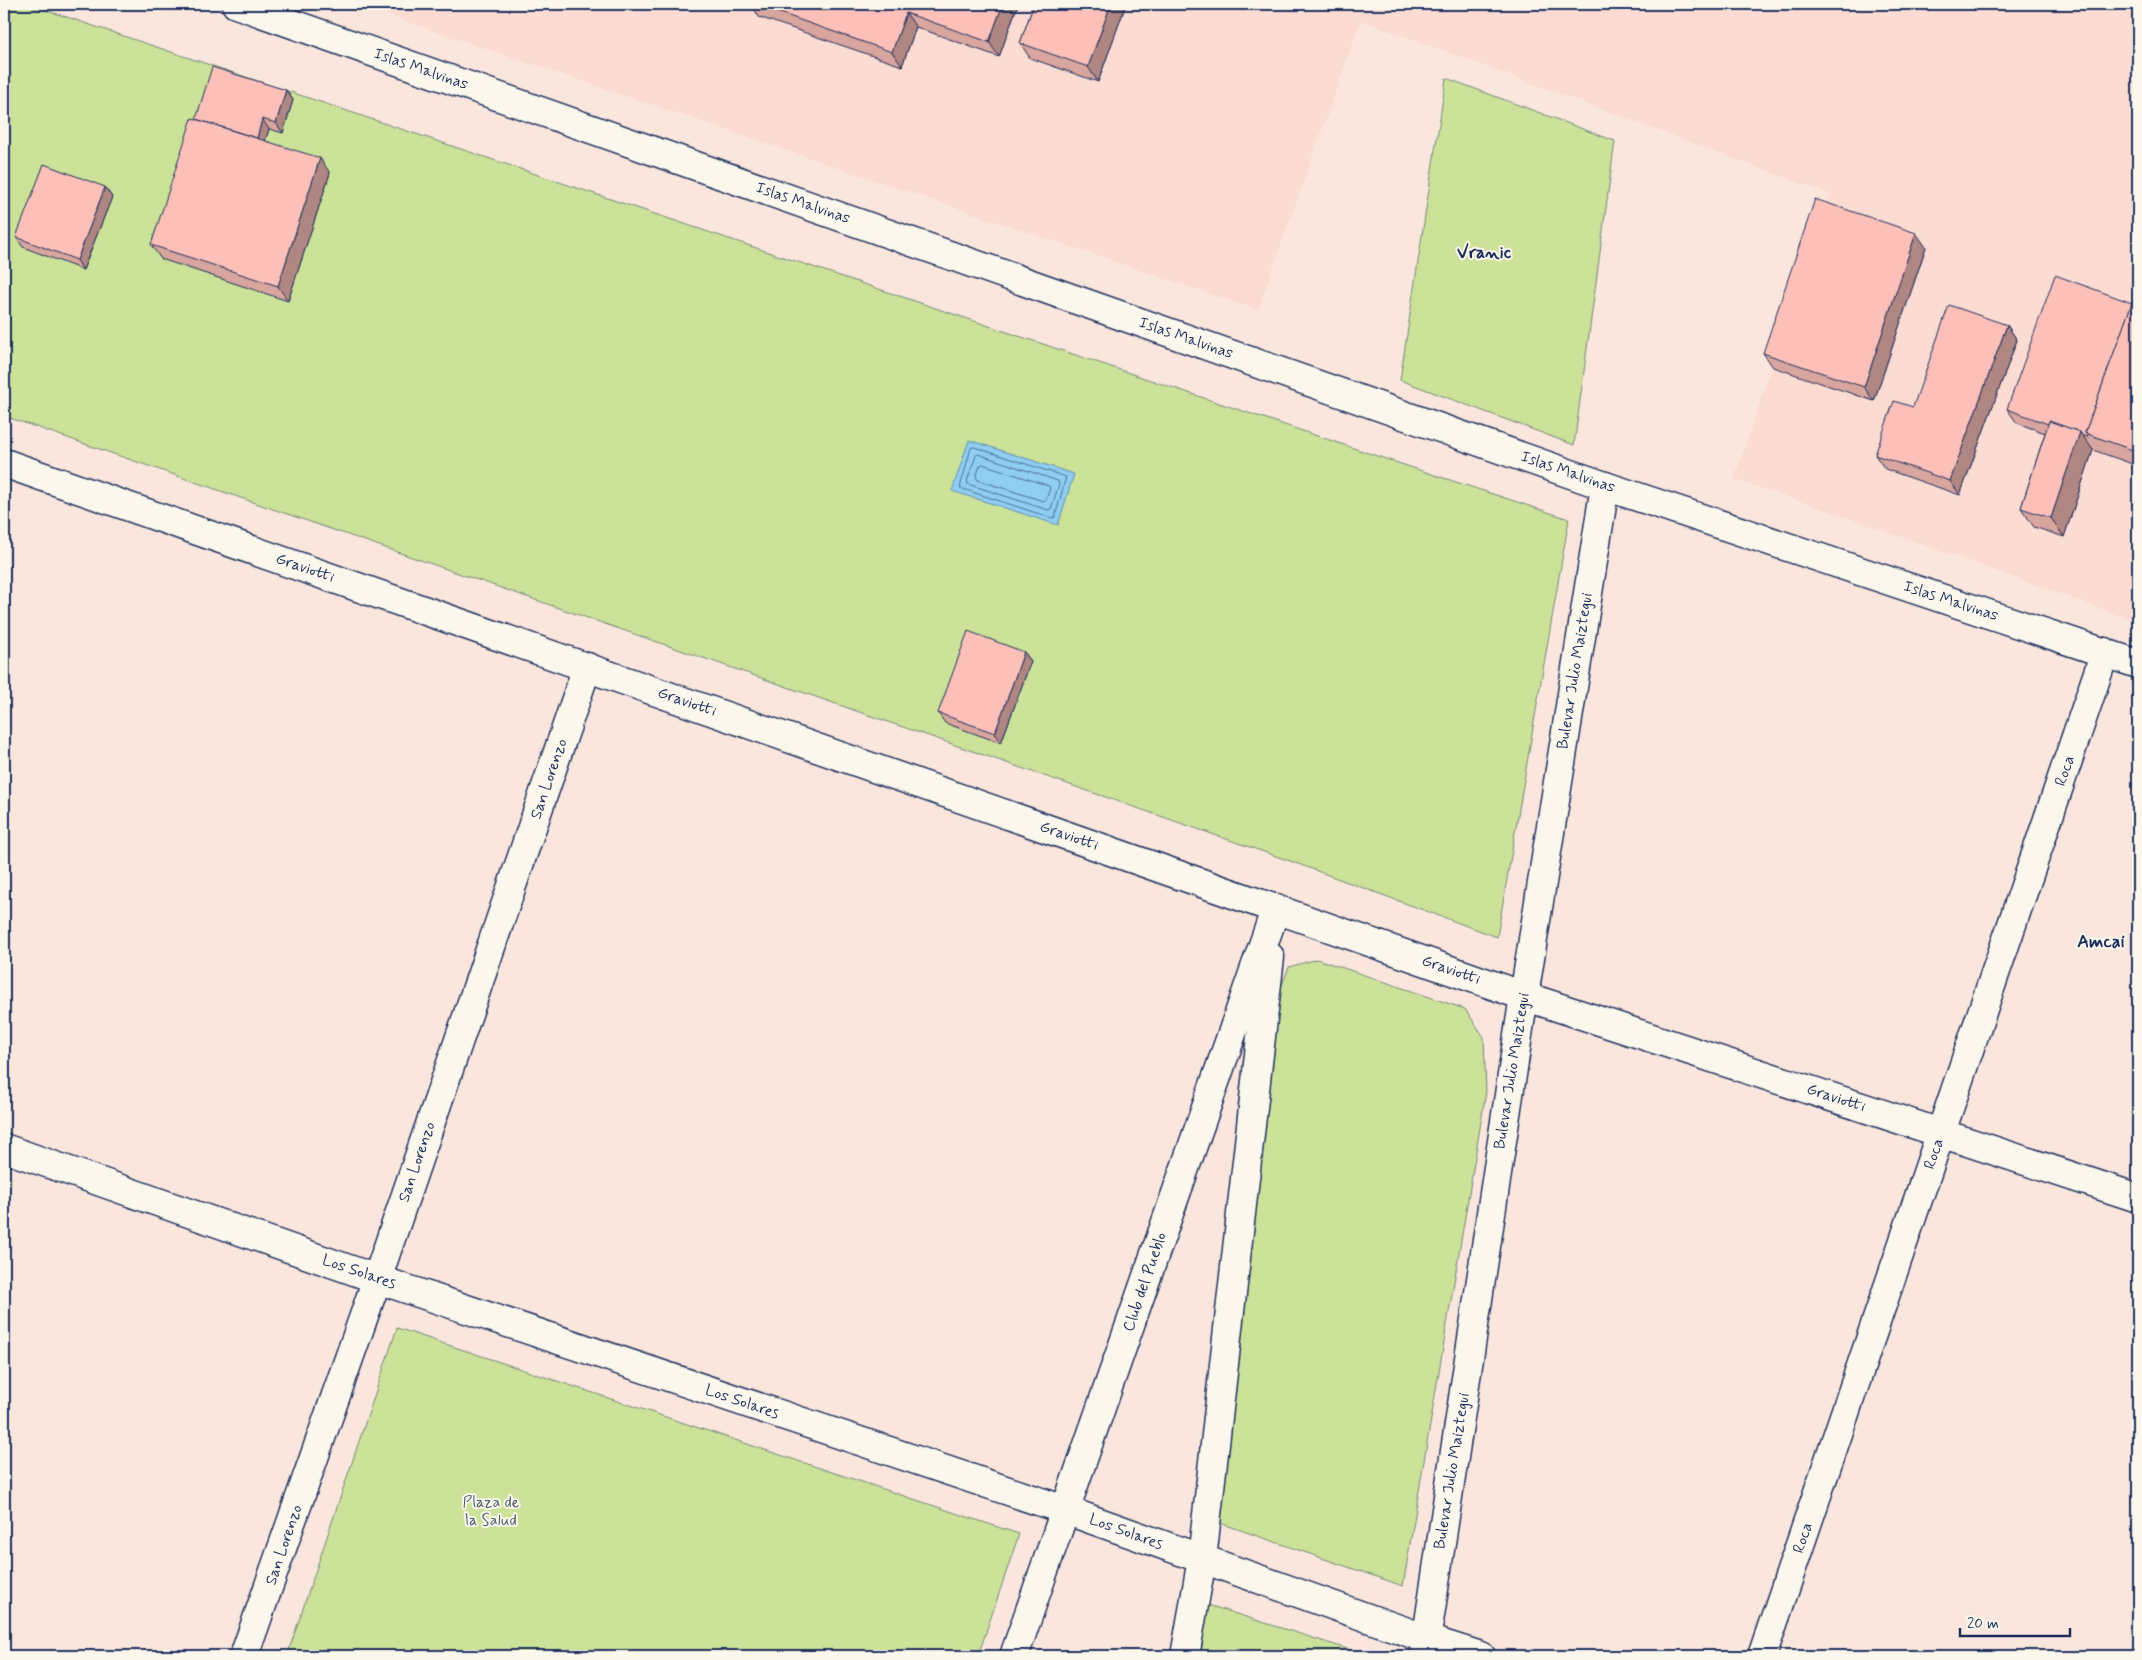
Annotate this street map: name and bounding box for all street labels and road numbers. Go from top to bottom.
street label: Islas Malvinas [371,43,471,95]
street label: Islas Malvinas [753,177,853,229]
street label: Islas Malvinas [1136,312,1236,364]
street label: Islas Malvinas [1518,446,1618,498]
street label: Graviotti [273,548,338,588]
street label: Islas Malvinas [1901,576,2001,626]
street label: Bulevar Julio Maiztegui [1552,591,1598,751]
street label: Graviotti [655,682,720,722]
street label: San Lorenzo [525,736,573,822]
street label: Roca [2050,753,2080,789]
street label: Graviotti [1037,816,1102,856]
street label: Graviotti [1419,950,1484,990]
street label: Bulevar Julio Maiztegui [1489,991,1535,1151]
street label: Graviotti [1804,1079,1869,1118]
street label: San Lorenzo [393,1119,441,1205]
street label: Roca [1919,1136,1949,1172]
street label: Club del Pueblo [1118,1229,1172,1335]
street label: Los Solares [319,1250,399,1294]
street label: Los Solares [702,1380,782,1424]
street label: Bulevar Julio Maiztegui [1429,1391,1475,1551]
street label: San Lorenzo [260,1502,308,1588]
street label: Los Solares [1086,1509,1166,1555]
street label: Roca [1788,1520,1818,1556]

